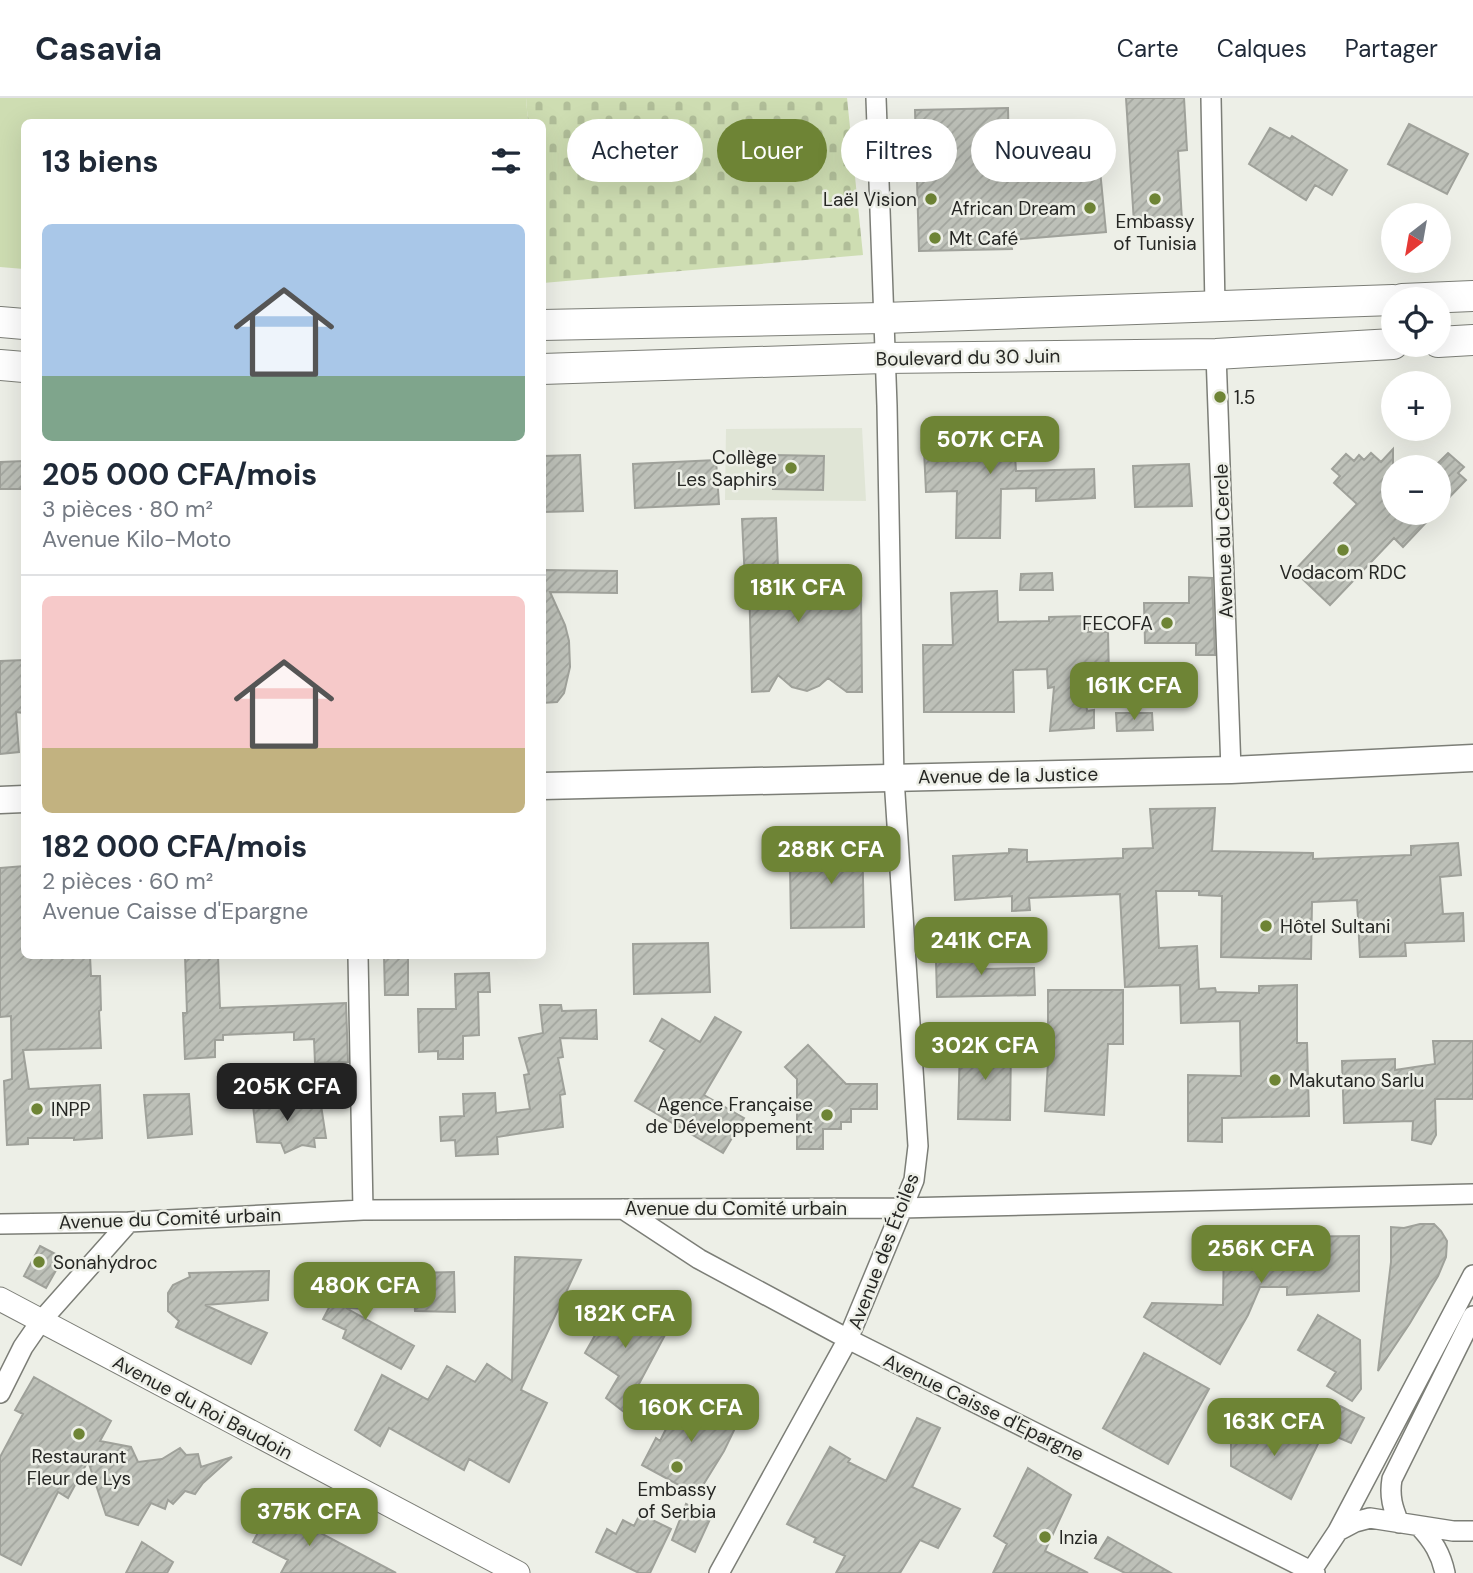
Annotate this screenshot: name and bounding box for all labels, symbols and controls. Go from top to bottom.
text: Casavia [35,27,162,70]
text: Carte [1117,33,1179,64]
text: Calques [1217,33,1307,64]
text: Partager [1345,33,1438,64]
chip: Acheter [567,119,703,182]
chip: Louer [717,119,827,182]
chip: Filtres [841,119,957,182]
chip: Nouveau [971,119,1116,182]
text: 13 biens [42,142,158,181]
icon: filters [487,142,525,180]
place label: Laël Vision [823,187,917,212]
marker: Laël Vision [923,191,939,207]
marker: Embassy of Tunisia [1147,191,1163,207]
place label: African Dream [951,196,1076,221]
marker: African Dream [1082,200,1098,216]
north arrow [1381,203,1451,273]
map controls [1381,203,1451,525]
place label: Embassy of Tunisia [1113,209,1197,256]
place label: Mt Café [949,226,1018,251]
marker: Mt Café [927,230,943,246]
icon: home [221,269,347,395]
button: locate [1381,287,1451,357]
street label: Boulevard du 30 Juin [875,343,1061,372]
button: + [1381,371,1451,441]
place label: 1.5 [1234,385,1255,410]
marker: 1.5 [1212,389,1228,405]
pin: 507K CFA [918,416,1062,476]
text: 507K CFA [936,424,1044,454]
place label: Collège Les Saphirs [677,445,777,492]
text: 205 000 CFA/mois [42,455,317,494]
button: − [1381,455,1451,525]
marker: Collège Les Saphirs [783,460,799,476]
street label: Avenue du Cercle [1208,463,1239,619]
text: 3 pièces · 80 m² [42,494,213,524]
text: Avenue Kilo-Moto [42,524,231,554]
marker: Vodacom RDC [1335,542,1351,558]
place label: Vodacom RDC [1279,560,1407,585]
pin: 181K CFA [726,564,870,624]
text: 181K CFA [750,572,846,602]
place label: FECOFA [1082,611,1153,636]
marker: FECOFA [1159,615,1175,631]
icon: home [221,641,347,767]
pin: 161K CFA [1062,662,1206,722]
text: 161K CFA [1086,670,1182,700]
street label: Avenue de la Justice [918,761,1098,790]
pin: 288K CFA [759,826,903,886]
text: 182 000 CFA/mois [42,827,307,866]
text: 288K CFA [778,834,884,864]
text: 2 pièces · 60 m² [42,866,213,896]
text: Avenue Caisse d'Epargne [42,896,308,926]
place label: Hôtel Sultani [1280,914,1391,939]
pin: 241K CFA [909,918,1053,977]
marker: Hôtel Sultani [1258,918,1274,934]
text: 241K CFA [930,925,1032,955]
pin: 302K CFA [913,1023,1057,1082]
text: 302K CFA [931,1030,1039,1060]
pin: 205K CFA [215,1063,359,1123]
place label: Makutano Sarlu [1289,1068,1424,1093]
text: 205K CFA [233,1071,341,1101]
marker: Makutano Sarlu [1267,1072,1283,1088]
place label: Agence Française de Développement [645,1092,813,1139]
place label: INPP [51,1097,91,1122]
marker: INPP [29,1101,45,1117]
marker: Agence Française de Développement [819,1107,835,1123]
street label: Avenue des Étoiles [842,1170,925,1333]
street label: Avenue du Comité urbain [625,1196,847,1221]
street label: Avenue du Comité urbain [58,1202,282,1235]
pin: 256K CFA [1189,1226,1333,1285]
text: 256K CFA [1208,1233,1314,1263]
place label: Sonahydroc [53,1250,158,1275]
marker: Sonahydroc [31,1254,47,1270]
pin: 480K CFA [293,1262,437,1322]
text: 480K CFA [310,1270,420,1300]
pin: 182K CFA [553,1290,697,1350]
text: 182K CFA [575,1298,675,1328]
street label: Avenue Caisse d'Epargne [879,1348,1088,1467]
street label: Avenue du Roi Baudoin [108,1349,297,1466]
pin: 160K CFA [619,1384,763,1444]
text: 160K CFA [639,1392,743,1422]
pin: 163K CFA [1202,1398,1346,1458]
text: 163K CFA [1223,1406,1325,1436]
marker: Restaurant Fleur de Lys [71,1426,87,1442]
place label: Restaurant Fleur de Lys [27,1444,131,1491]
marker: Embassy of Serbia [669,1459,685,1475]
place label: Embassy of Serbia [637,1477,717,1524]
pin: 375K CFA [237,1488,381,1548]
text: 375K CFA [257,1496,361,1526]
place label: Inzia [1059,1525,1098,1550]
marker: Inzia [1037,1529,1053,1545]

